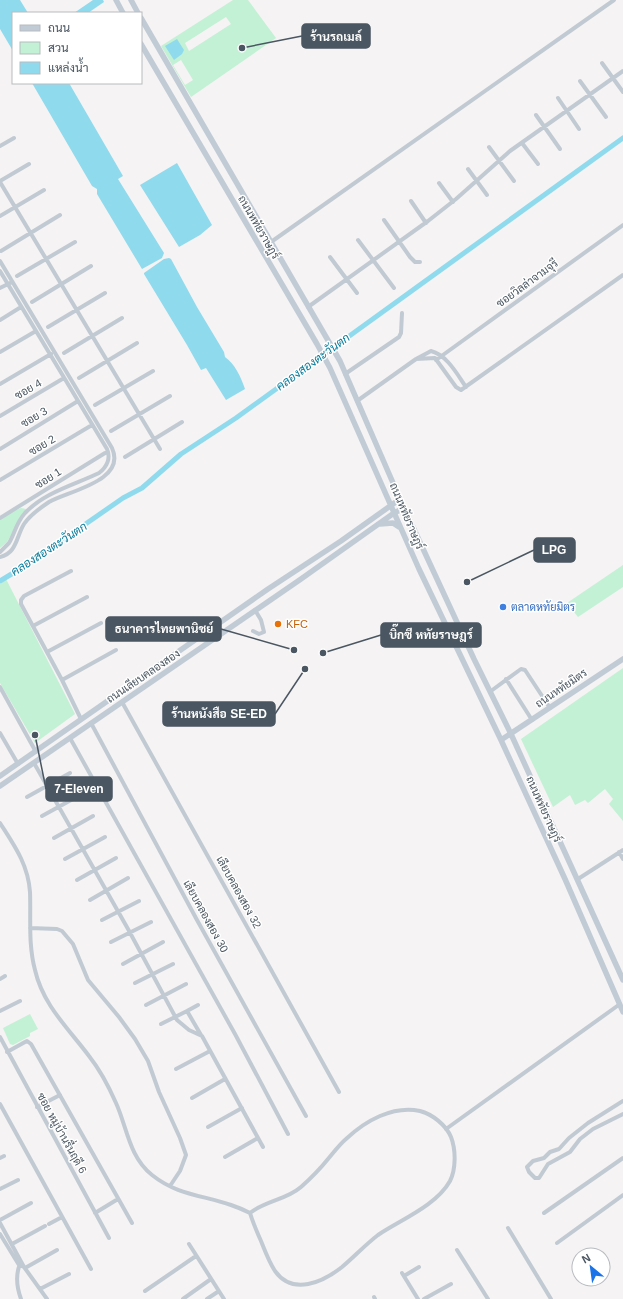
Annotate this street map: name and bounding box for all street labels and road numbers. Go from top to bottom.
street label: ถนนหทัยราษฎร์ [234,192,284,262]
street label: ซอยวิลล่าจามจุรี [493,255,562,312]
street label: ซอย 4 [13,377,43,401]
street label: ซอย 3 [19,404,49,430]
street label: ซอย 2 [27,432,57,458]
street label: ซอย 1 [33,465,63,491]
street label: ถนนหทัยราษฎร์ [386,480,428,552]
street label: ถนนเลียบคลองสอง [103,645,182,705]
street label: ถนนหทัยมิตร [532,666,589,710]
street label: ถนนหทัยราษฎร์ [522,773,566,845]
street label: เลียบคลองสอง 32 [214,853,266,930]
street label: เลียบคลองสอง 30 [181,877,233,954]
street label: ซอย หมู่บ้านรื่นฤดี 6 [33,1088,93,1176]

